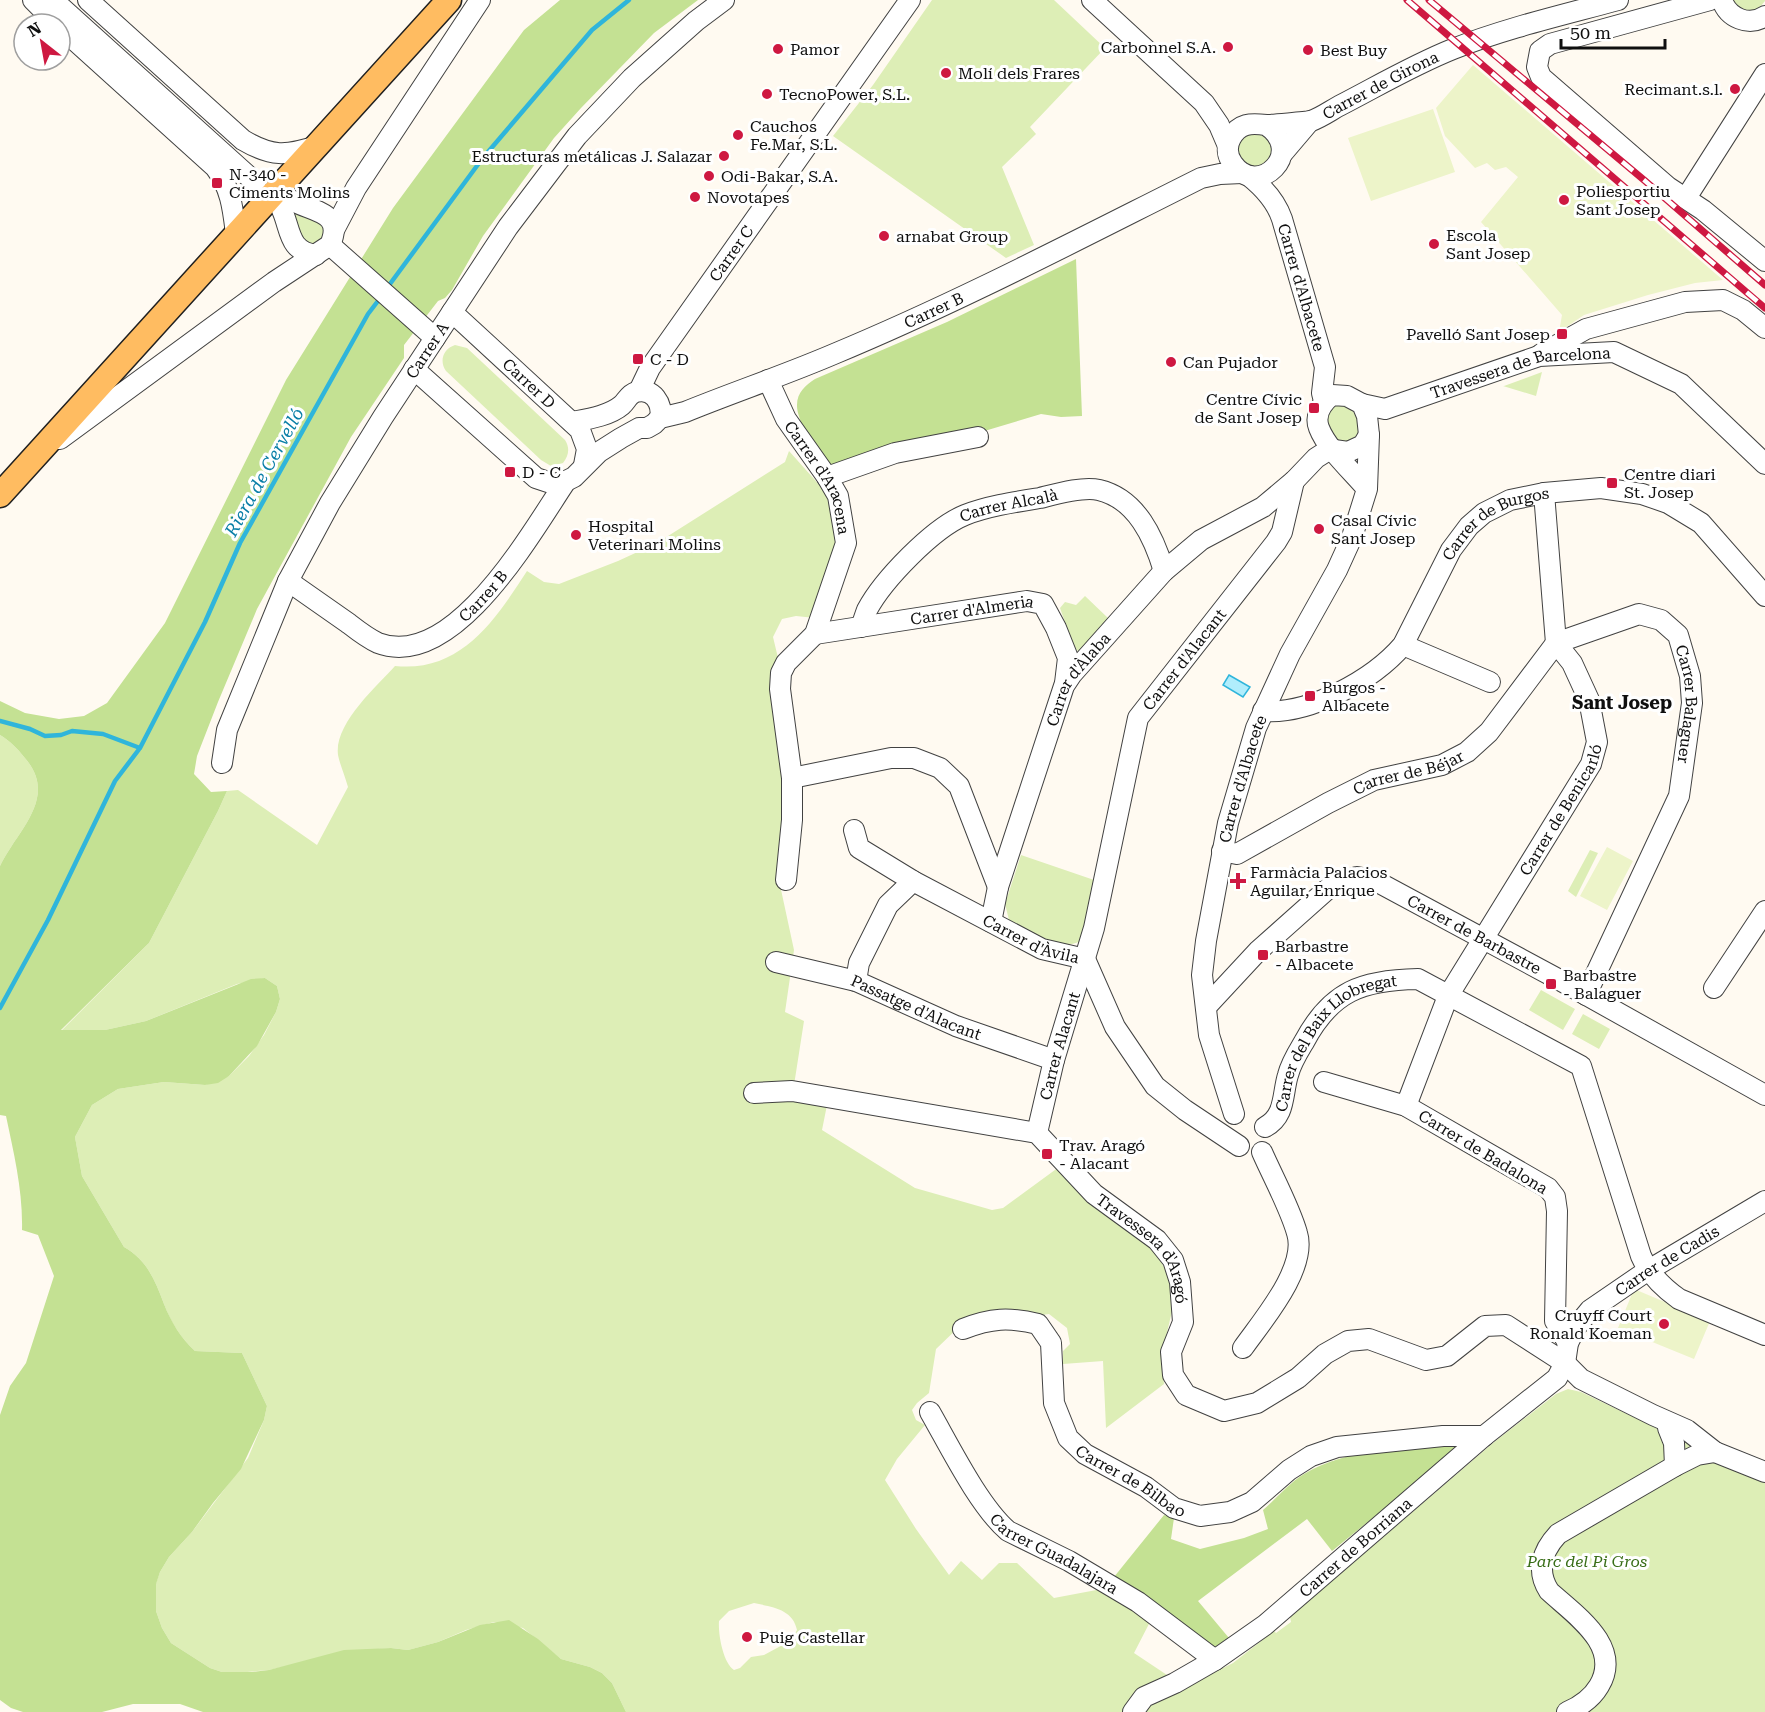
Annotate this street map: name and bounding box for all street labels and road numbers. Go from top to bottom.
street label: Carrer de Girona [1319,47,1442,123]
street label: Carrer d'Albacete [1274,221,1329,354]
street label: Carrer C [705,222,757,285]
street label: Carrer B [901,288,966,332]
street label: Carrer A [402,318,453,382]
street label: Travessera de Barcelona [1428,343,1611,402]
street label: Carrer D [499,354,560,412]
street label: Carrer d'Aracena [781,417,854,536]
street label: Carrer de Burgos [1438,483,1550,563]
street label: Carrer Alcalà [957,484,1060,526]
street label: Carrer B [455,566,511,626]
street label: Carrer d'Almeria [909,591,1036,629]
street label: Carrer d'Alacant [1138,605,1230,714]
street label: Carrer d'Àlaba [1042,628,1114,728]
street label: Carrer Balaguer [1672,643,1702,765]
street label: Carrer d'Albacete [1215,712,1270,844]
street label: Carrer de Benicarló [1515,741,1606,879]
street label: Carrer de Béjar [1349,746,1467,799]
street label: Carrer de Barbastre [1404,890,1545,978]
street label: Carrer d'Àvila [980,910,1081,967]
street label: Passatge d'Alacant [848,970,984,1044]
street label: Carrer del Baix Llobregat [1271,971,1398,1114]
street label: Carrer Alacant [1036,989,1084,1102]
street label: Carrer de Badalona [1415,1106,1551,1198]
street label: Travessera d'Aragó [1093,1189,1191,1305]
street label: Carrer de Cadis [1611,1221,1723,1300]
street label: Carrer de Bilbao [1072,1441,1188,1520]
street label: Carrer de Borriana [1295,1493,1416,1601]
street label: Carrer Guadalajara [986,1509,1122,1598]

